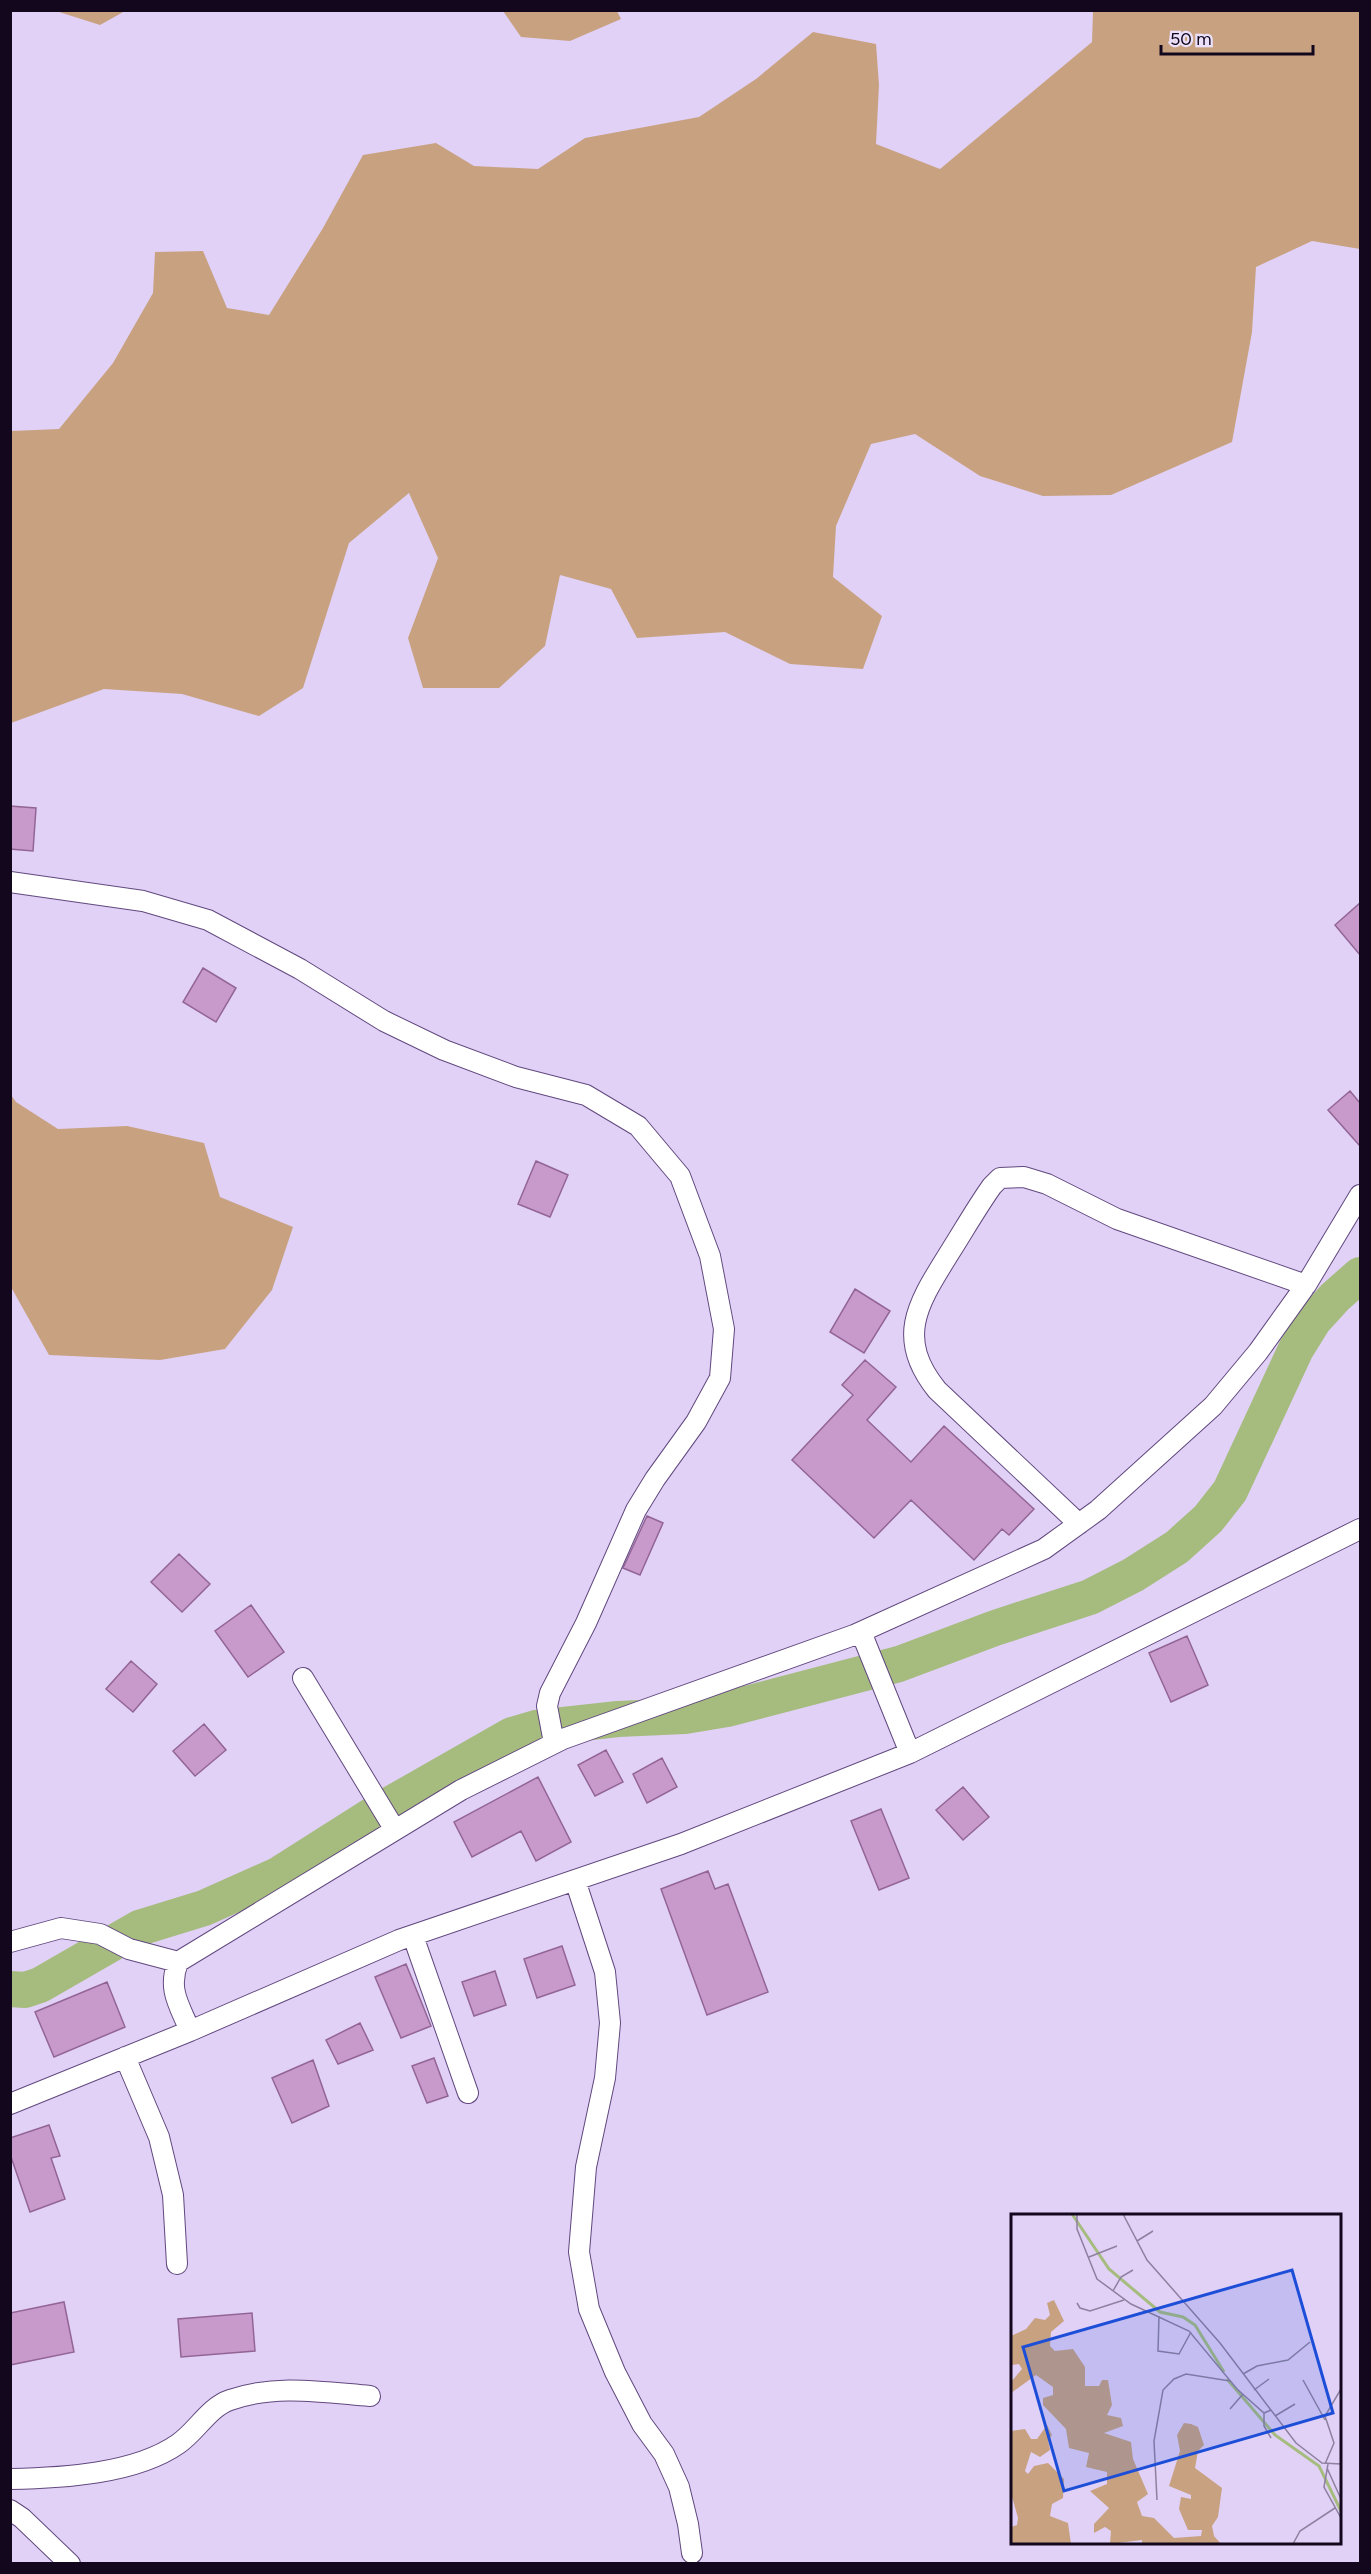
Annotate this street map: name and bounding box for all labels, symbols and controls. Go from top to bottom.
scale bar [1161,18,1312,56]
text: 50 m [1170,28,1212,50]
inset map [1011,2214,1341,2544]

